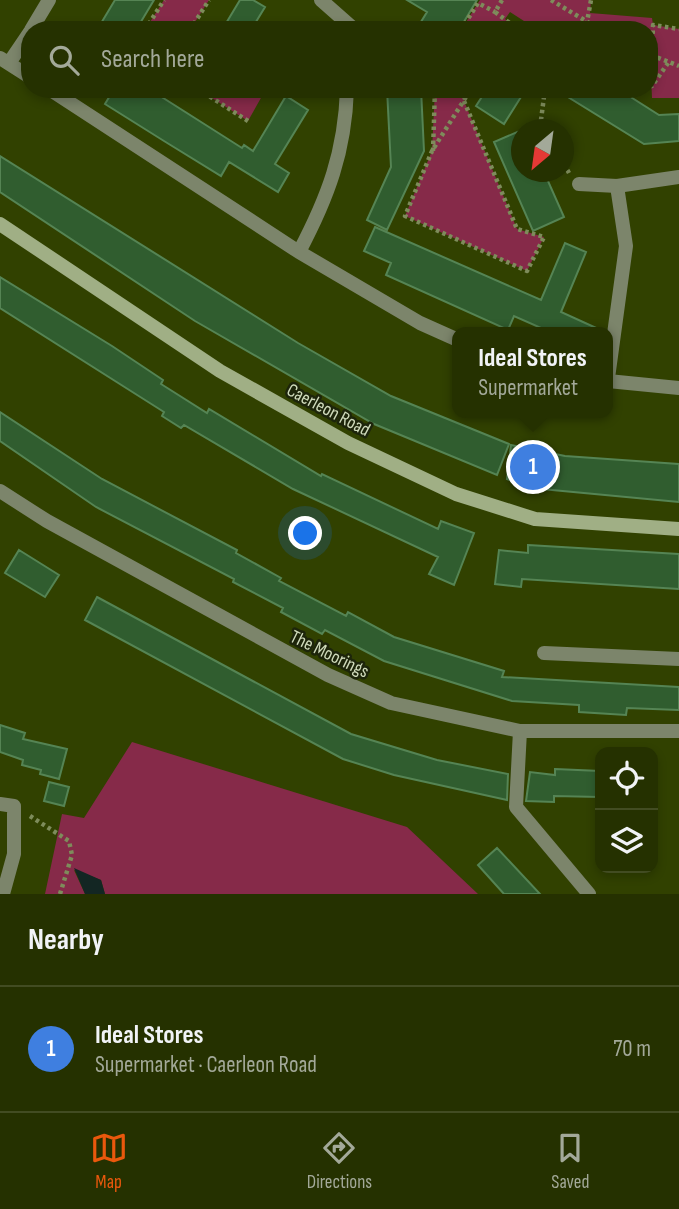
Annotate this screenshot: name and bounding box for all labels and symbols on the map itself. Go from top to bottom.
north arrow [511,119,574,182]
street label: Caerleon Road [283,379,374,442]
pin: 1 [510,441,556,493]
your location [288,516,322,550]
street label: The Moorings [286,625,373,683]

